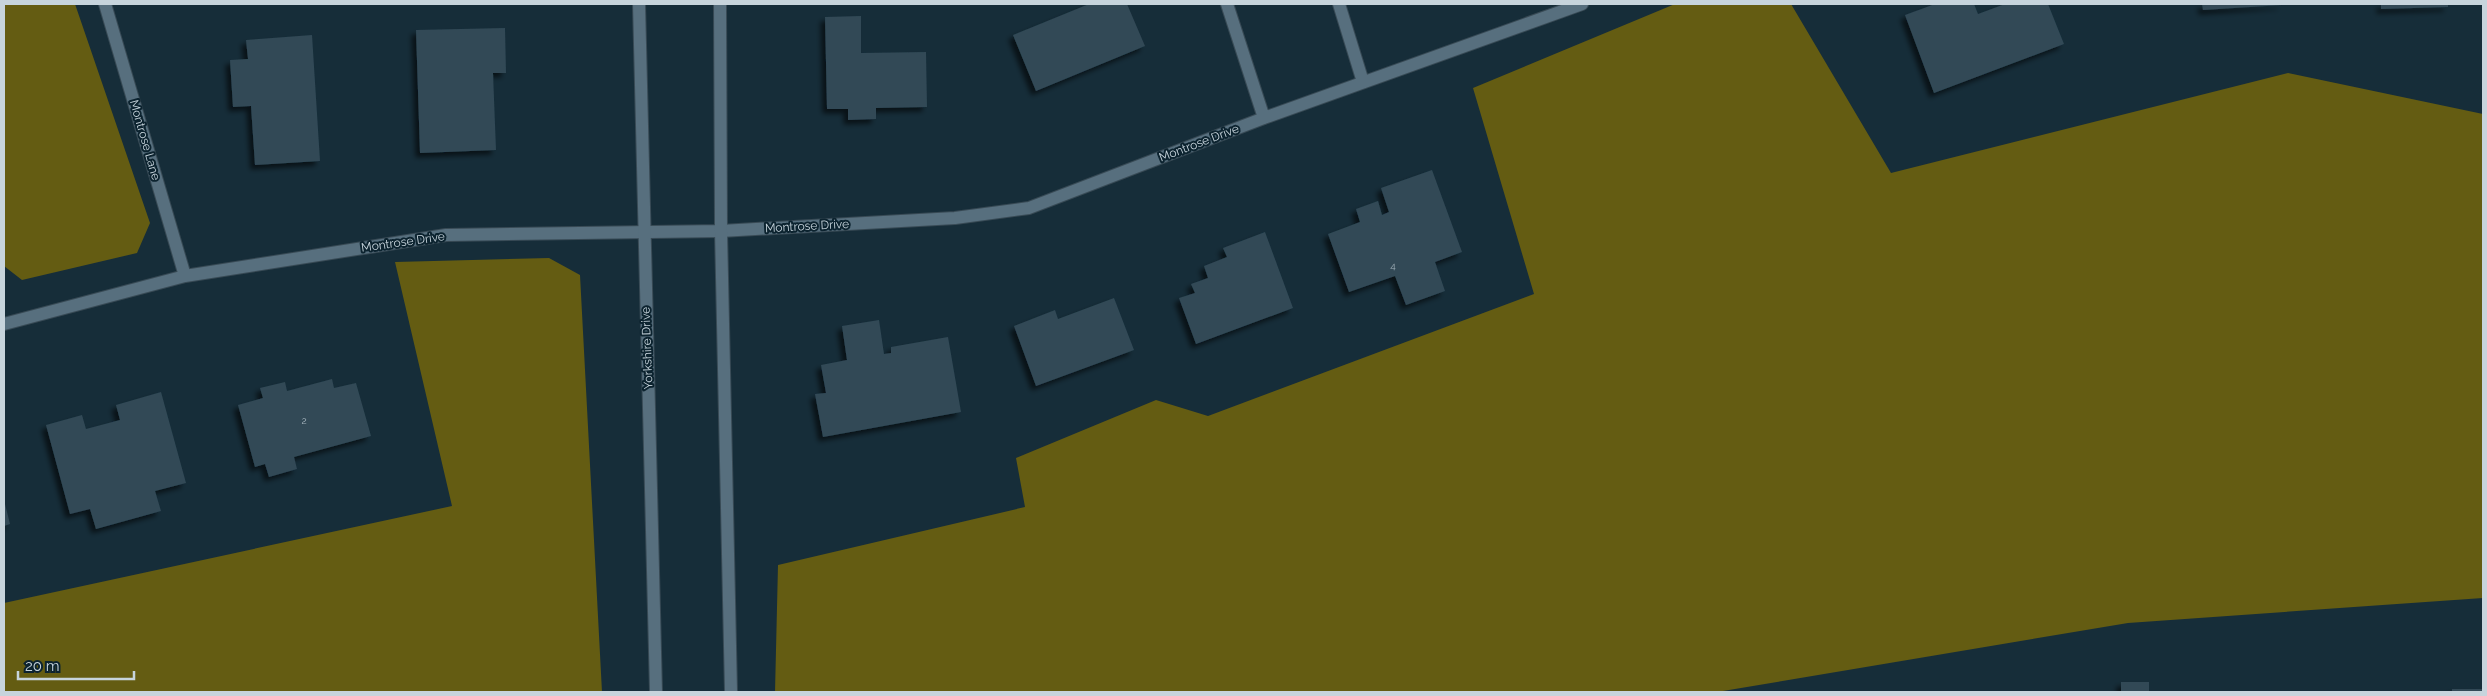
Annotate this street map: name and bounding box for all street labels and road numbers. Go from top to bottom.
street label: Montrose Lane [127,98,163,182]
street label: Montrose Drive [1157,121,1241,165]
street label: Montrose Drive [765,217,849,235]
street label: Montrose Drive [360,229,446,255]
street label: Yorkshire Drive [639,306,655,390]

